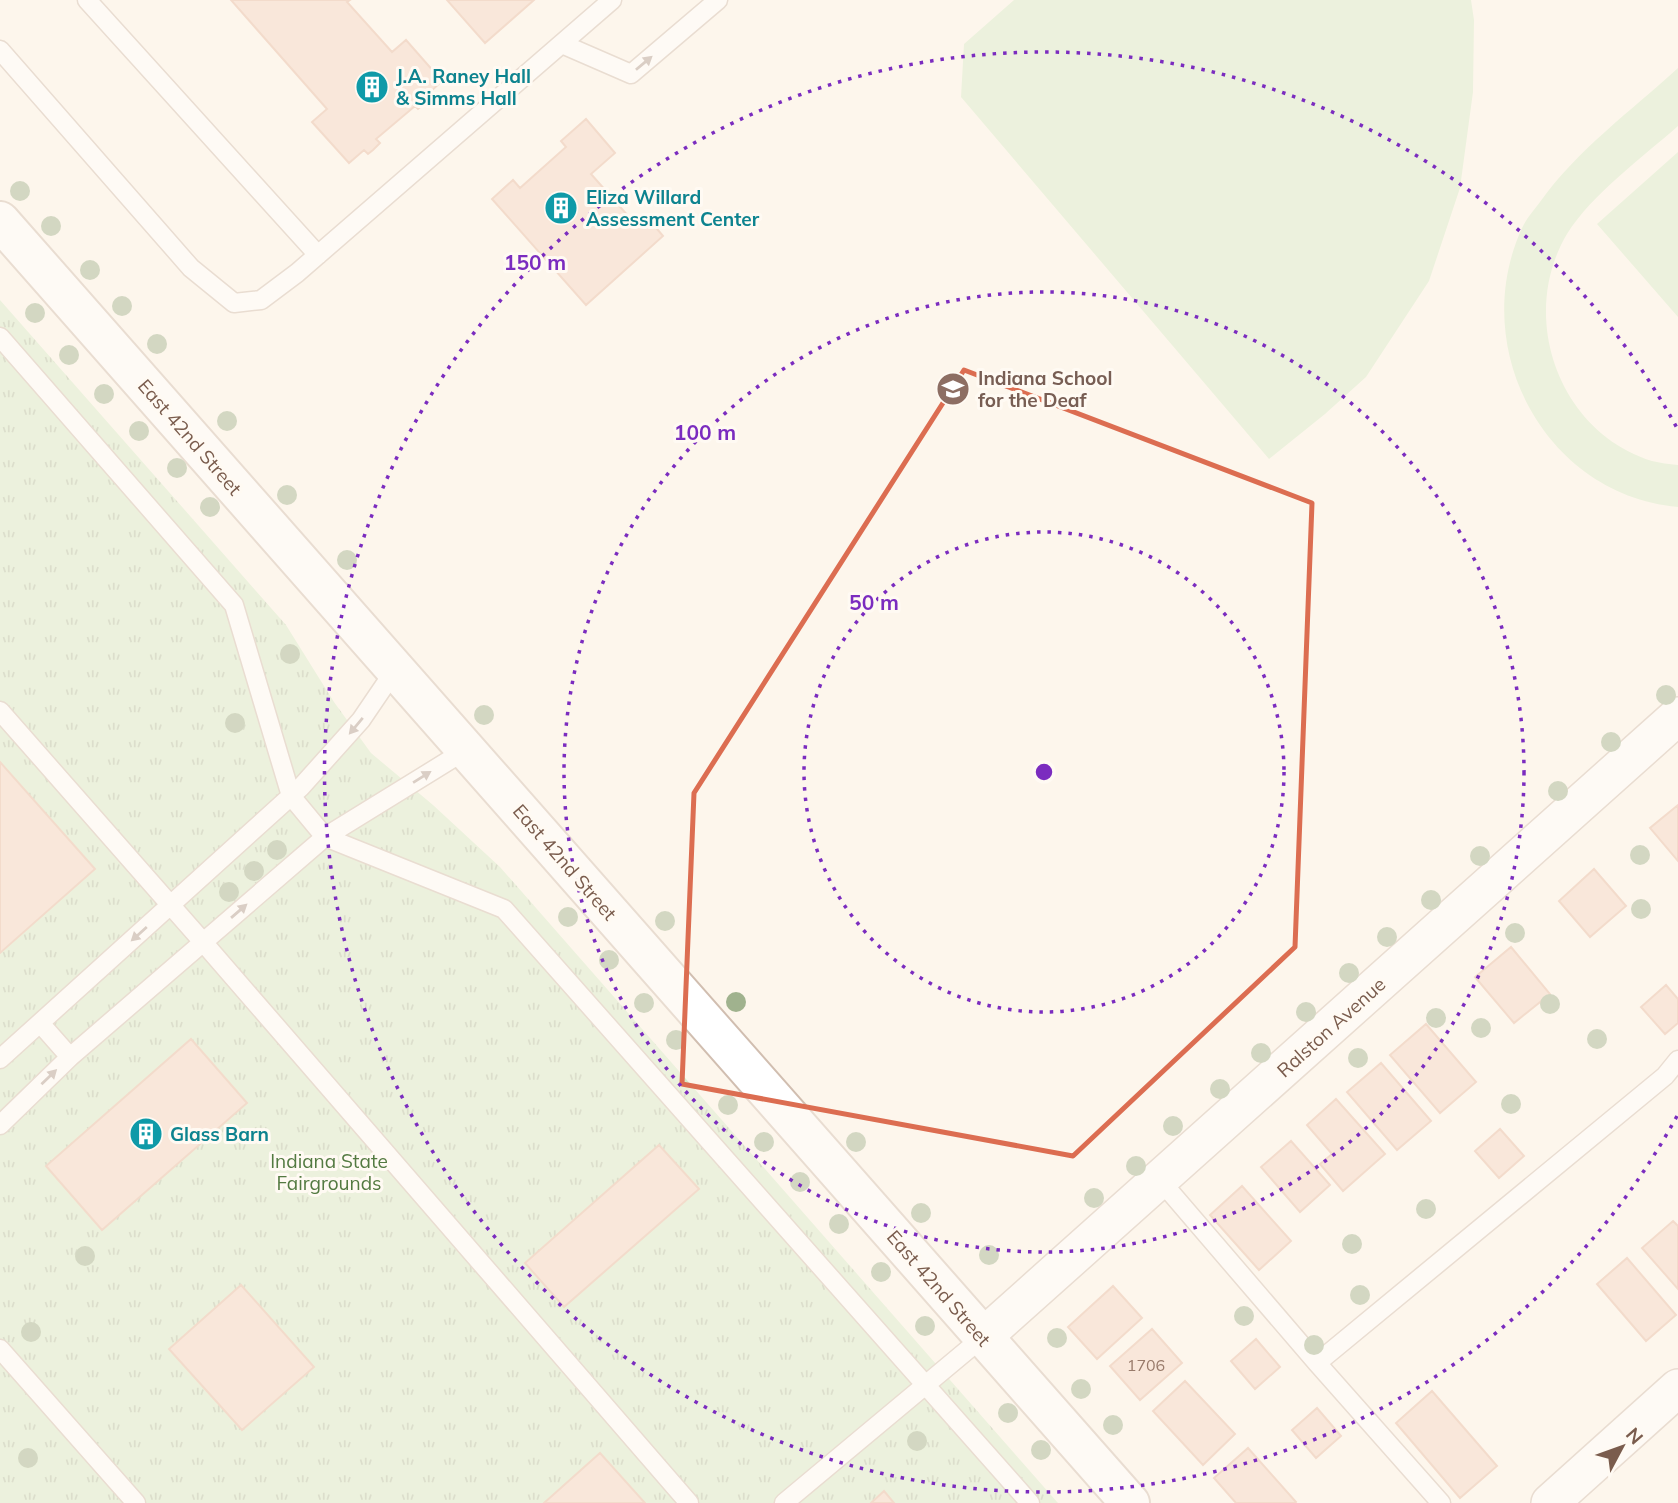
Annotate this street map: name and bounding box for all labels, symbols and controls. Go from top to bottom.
one-way arrow [635,55,653,71]
place label: J.A. Raney Hall & Simms Hall [396,64,531,110]
building icon: J.A. Raney Hall & Simms Hall [353,68,391,106]
place label: Eliza Willard Assessment Center [586,185,760,231]
building icon: Eliza Willard Assessment Center [542,189,580,227]
text: 150 m [504,249,566,275]
place label: Indiana School for the Deaf [978,366,1113,412]
school or university icon: Indiana School for the Deaf [934,370,972,408]
street label: East 42nd Street [133,374,247,500]
text: 100 m [674,419,736,445]
text: 50 m [849,589,899,615]
one-way arrow [349,717,364,734]
centre of rings [1032,760,1056,784]
one-way arrow [412,771,431,784]
street label: East 42nd Street [508,799,622,925]
one-way arrow [229,904,247,919]
one-way arrow [131,925,148,941]
street label: Ralston Avenue [1272,972,1390,1082]
one-way arrow [40,1070,57,1086]
building icon: Glass Barn [127,1115,165,1153]
place label: Glass Barn [170,1122,269,1146]
park label: Indiana State Fairgrounds [270,1149,388,1195]
street label: East 42nd Street [882,1225,996,1351]
house number: 1706 [1127,1355,1165,1375]
north arrow [1587,1412,1657,1482]
text: N [1621,1423,1649,1449]

